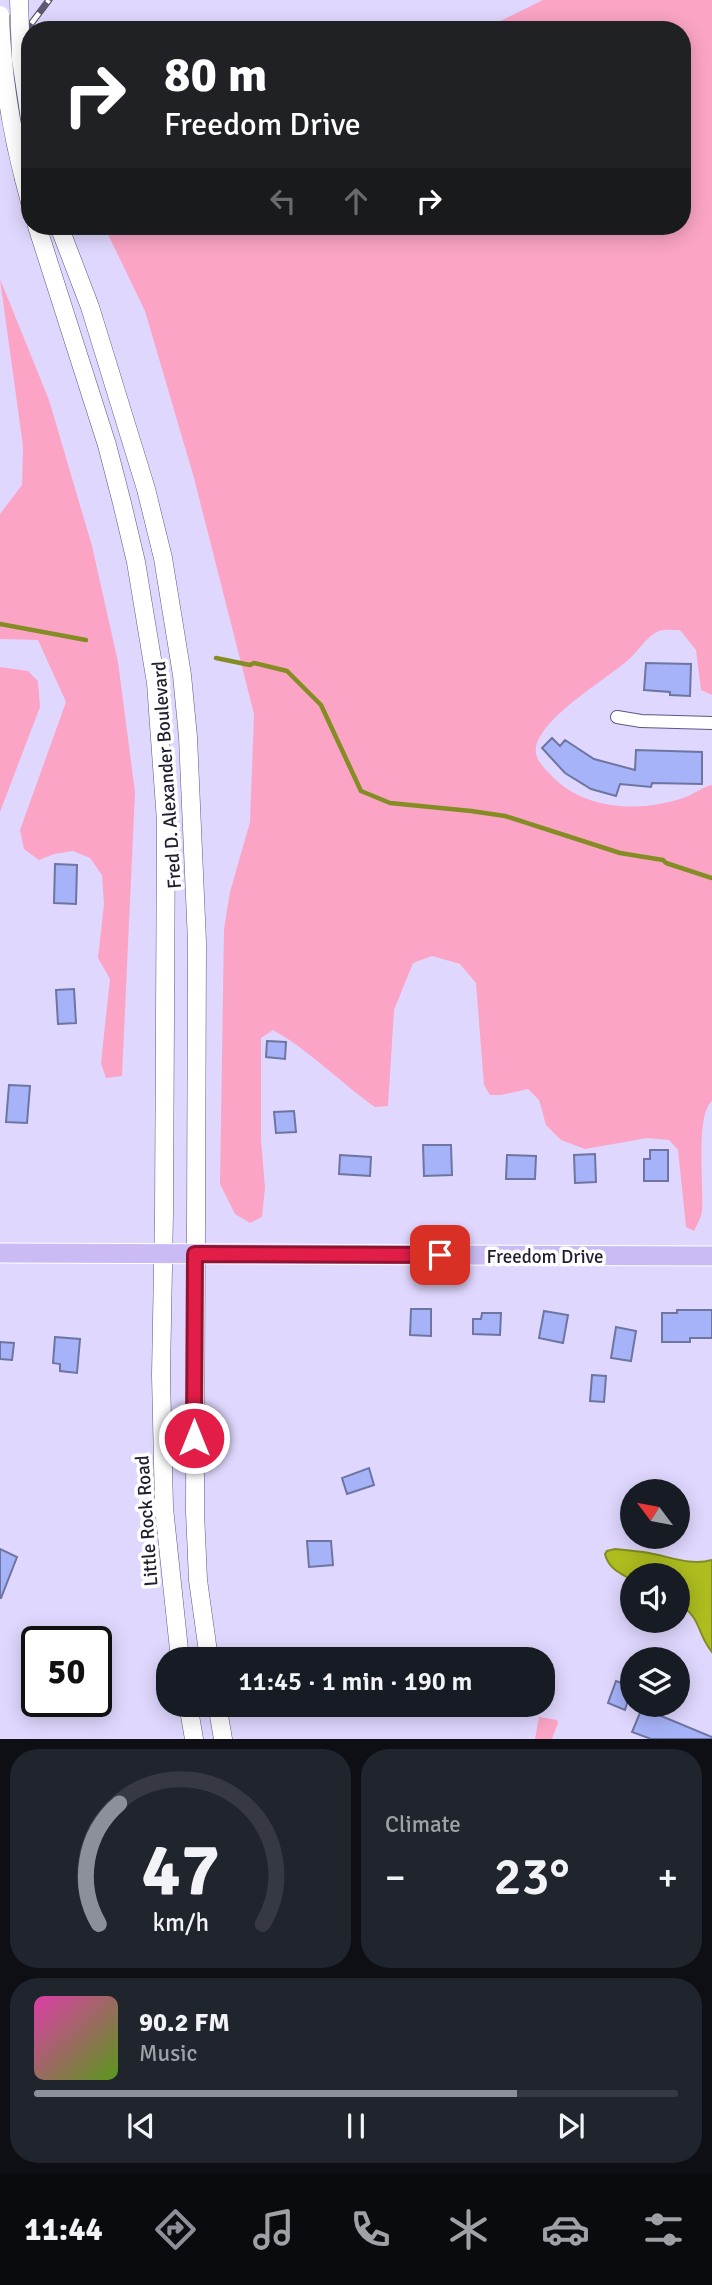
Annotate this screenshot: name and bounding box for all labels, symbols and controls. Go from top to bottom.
text: 80 m [164,45,267,105]
icon: right [49,49,140,140]
text: Freedom Drive [164,105,361,144]
icon: left [264,182,302,220]
icon: ahead [337,182,375,220]
icon: right [410,182,448,220]
street label: Fred D. Alexander Boulevard [147,660,187,890]
pin [410,1225,470,1285]
icon: arrive [421,1236,459,1274]
street label: Freedom Drive [487,1245,603,1269]
position arrow [157,1401,231,1475]
street label: Little Rock Road [130,1455,164,1587]
north arrow [620,1479,690,1549]
map controls [620,1479,690,1717]
button: sound [620,1563,690,1633]
speed limit sign: 50 [21,1626,112,1717]
button: layers [620,1647,690,1717]
text: 11:45 · 1 min · 190 m [239,1666,472,1698]
text: Climate [385,1810,461,1839]
text: 47 [141,1827,220,1916]
text: 23° [493,1845,570,1909]
text: − [385,1854,406,1901]
text: + [657,1854,678,1901]
text: km/h [152,1907,209,1938]
text: 90.2 FM [139,2007,230,2039]
text: Music [139,2039,197,2068]
icon: previous [122,2107,160,2145]
icon: pause [337,2107,375,2145]
icon: next [552,2107,590,2145]
icon: directions [151,2205,200,2254]
icon: music [249,2205,298,2254]
icon: phone [346,2205,395,2254]
icon: climate [444,2205,493,2254]
icon: car [541,2205,590,2254]
icon: filters [639,2205,688,2254]
text: 11:44 [24,2210,103,2249]

